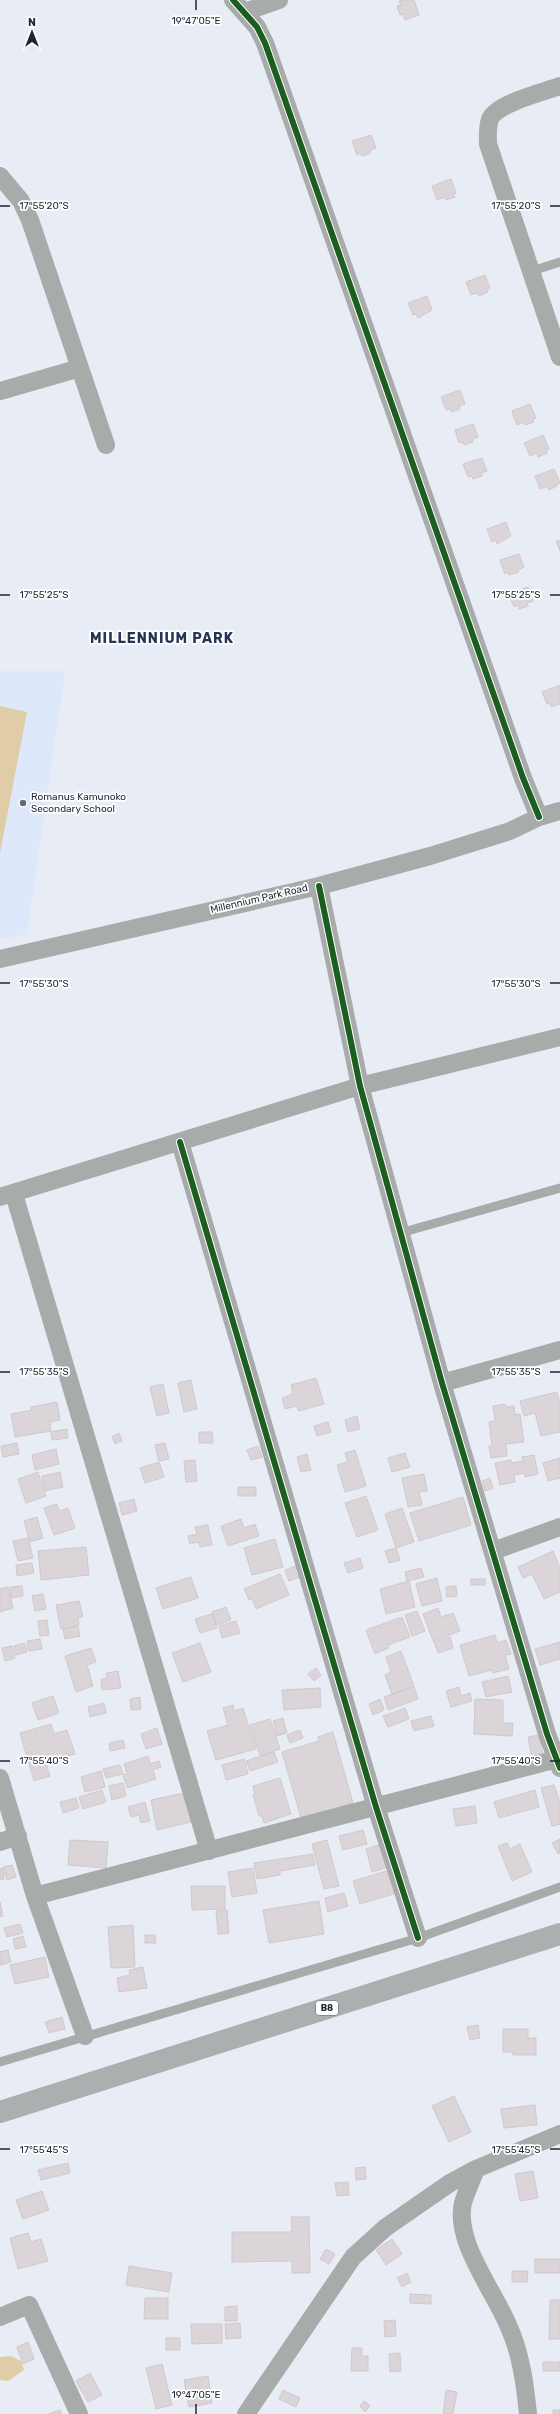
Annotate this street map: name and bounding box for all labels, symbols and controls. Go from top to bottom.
north arrow [12,12,52,52]
text: 19°47'05"E [171,15,221,27]
text: N [28,16,36,29]
text: 17°55'20"S [19,200,69,212]
text: 17°55'20"S [491,200,541,212]
text: 17°55'25"S [19,589,69,601]
text: 17°55'25"S [491,589,541,601]
district label: MILLENNIUM PARK [90,630,234,647]
place label: Romanus Kamunoko Secondary School [31,791,126,815]
marker: Romanus Kamunoko Secondary School [18,798,28,808]
street label: Millennium Park Road [209,882,309,916]
text: 17°55'30"S [19,978,69,990]
text: 17°55'30"S [491,978,541,990]
text: 17°55'35"S [19,1366,69,1378]
text: 17°55'35"S [491,1366,541,1378]
text: 17°55'40"S [19,1755,69,1767]
text: 17°55'40"S [491,1755,541,1767]
road number: B8 [316,2001,338,2015]
text: 17°55'45"S [20,2144,68,2156]
text: 17°55'45"S [492,2144,540,2156]
text: 19°47'05"E [171,2389,221,2401]

